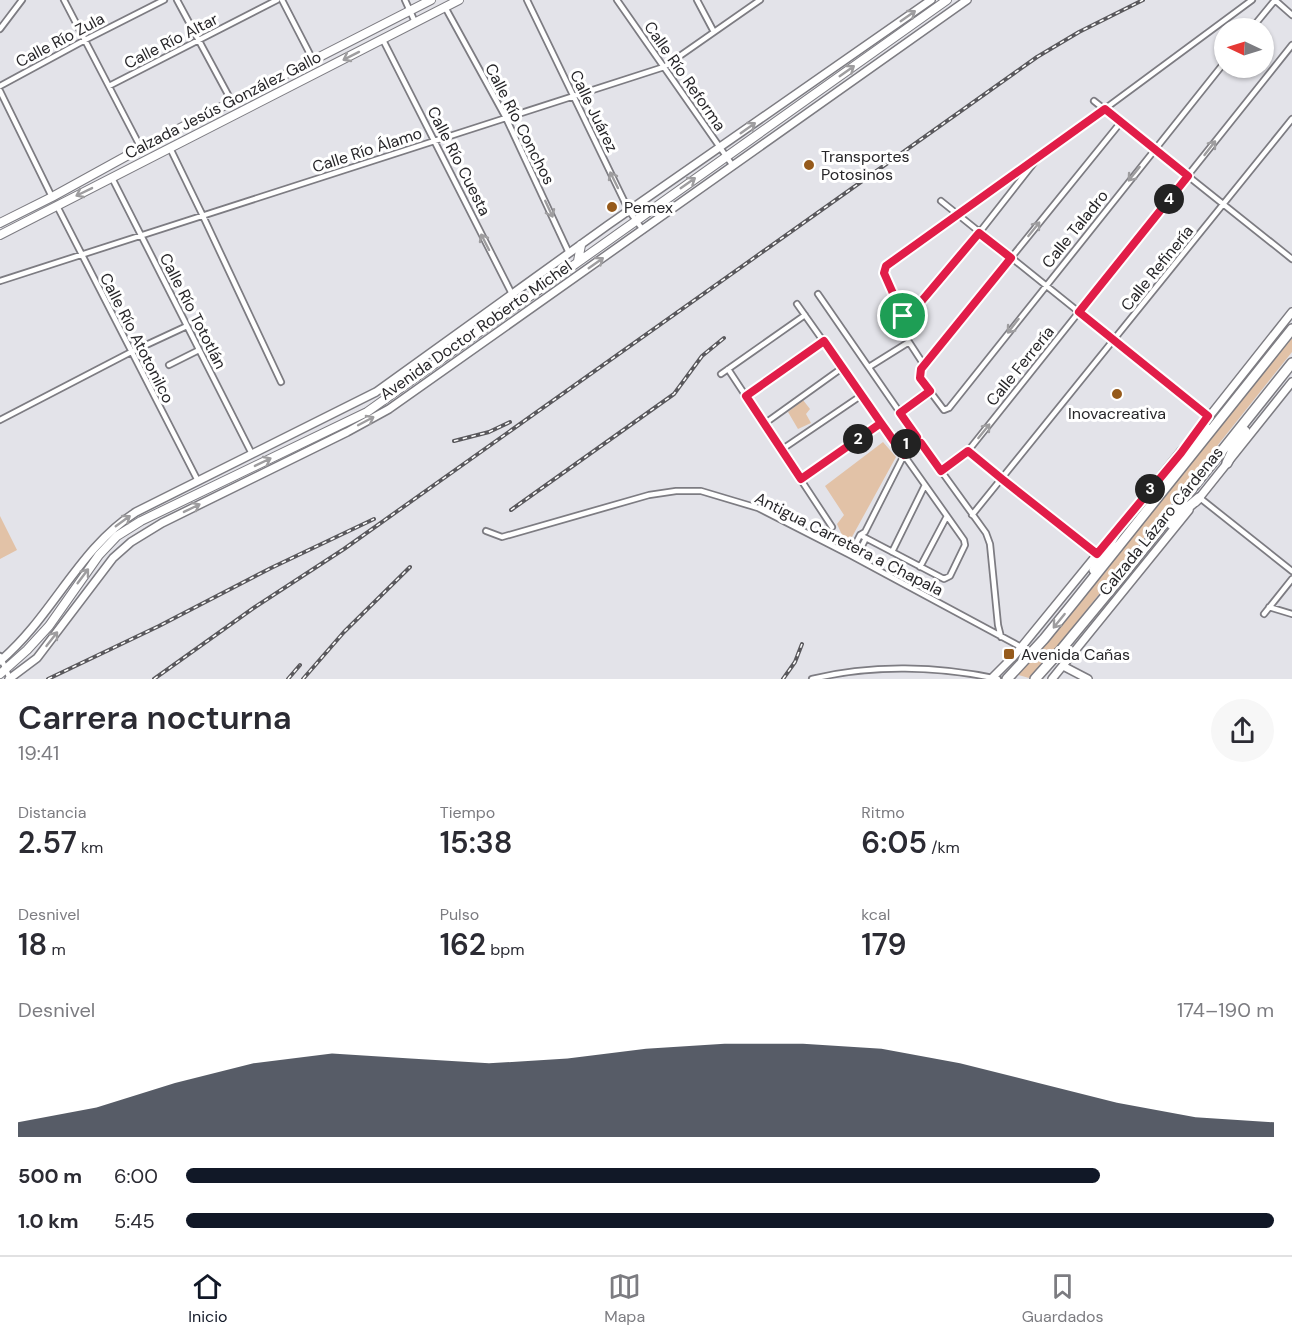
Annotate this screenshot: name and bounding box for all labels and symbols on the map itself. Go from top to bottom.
street label: Calle Río Zula [12,8,108,72]
street label: Calle Río Altar [121,8,222,74]
one-way arrow [899,10,916,22]
street label: Calle Río Reforma [639,17,731,135]
north arrow [1214,18,1274,78]
street label: Calzada Jesús González Gallo [121,46,325,164]
one-way arrow [343,50,361,62]
street label: Calle Río Conchos [480,60,560,188]
one-way arrow [839,65,855,77]
street label: Calle Juárez [565,67,623,155]
street label: Calle Río Cuesta [422,103,496,219]
one-way arrow [739,121,756,134]
street label: Calle Río Álamo [309,122,425,178]
one-way arrow [1204,140,1217,156]
place label: Transportes Potosinos [821,146,910,185]
marker: Transportes Potosinos [802,158,816,172]
one-way arrow [1128,165,1141,181]
one-way arrow [607,171,619,189]
one-way arrow [679,177,696,189]
pin: 4 [1154,184,1184,214]
one-way arrow [75,186,93,198]
street label: Calle Taladro [1037,186,1113,272]
place label: Pemex [624,197,673,218]
one-way arrow [543,199,555,217]
marker: Pemex [605,200,619,214]
one-way arrow [1028,221,1041,237]
street label: Calle Refinería [1116,221,1198,315]
one-way arrow [479,234,491,252]
street label: Calle Río Tototlán [155,250,231,372]
street label: Avenida Doctor Roberto Michel [376,256,576,404]
one-way arrow [587,257,603,269]
street label: Calle Río Atotonilco [95,269,179,407]
pin [877,290,928,341]
one-way arrow [1006,318,1019,334]
street label: Calle Ferrería [981,322,1059,410]
marker: Inovacreativa [1110,387,1124,401]
place label: Inovacreativa [1068,403,1166,424]
one-way arrow [357,415,375,427]
pin: 2 [843,424,873,454]
one-way arrow [977,424,990,440]
pin: 1 [891,429,921,459]
street label: Calzada Lázaro Cárdenas [1094,442,1228,600]
one-way arrow [253,456,271,468]
pin: 3 [1135,474,1165,504]
street label: Antigua Carretera a Chapala [751,487,947,601]
one-way arrow [182,502,200,514]
one-way arrow [114,515,130,527]
one-way arrow [77,569,89,585]
one-way arrow [1053,613,1066,629]
one-way arrow [45,631,58,647]
place label: Avenida Cañas [1021,644,1130,665]
marker: Avenida Cañas [1002,647,1016,661]

